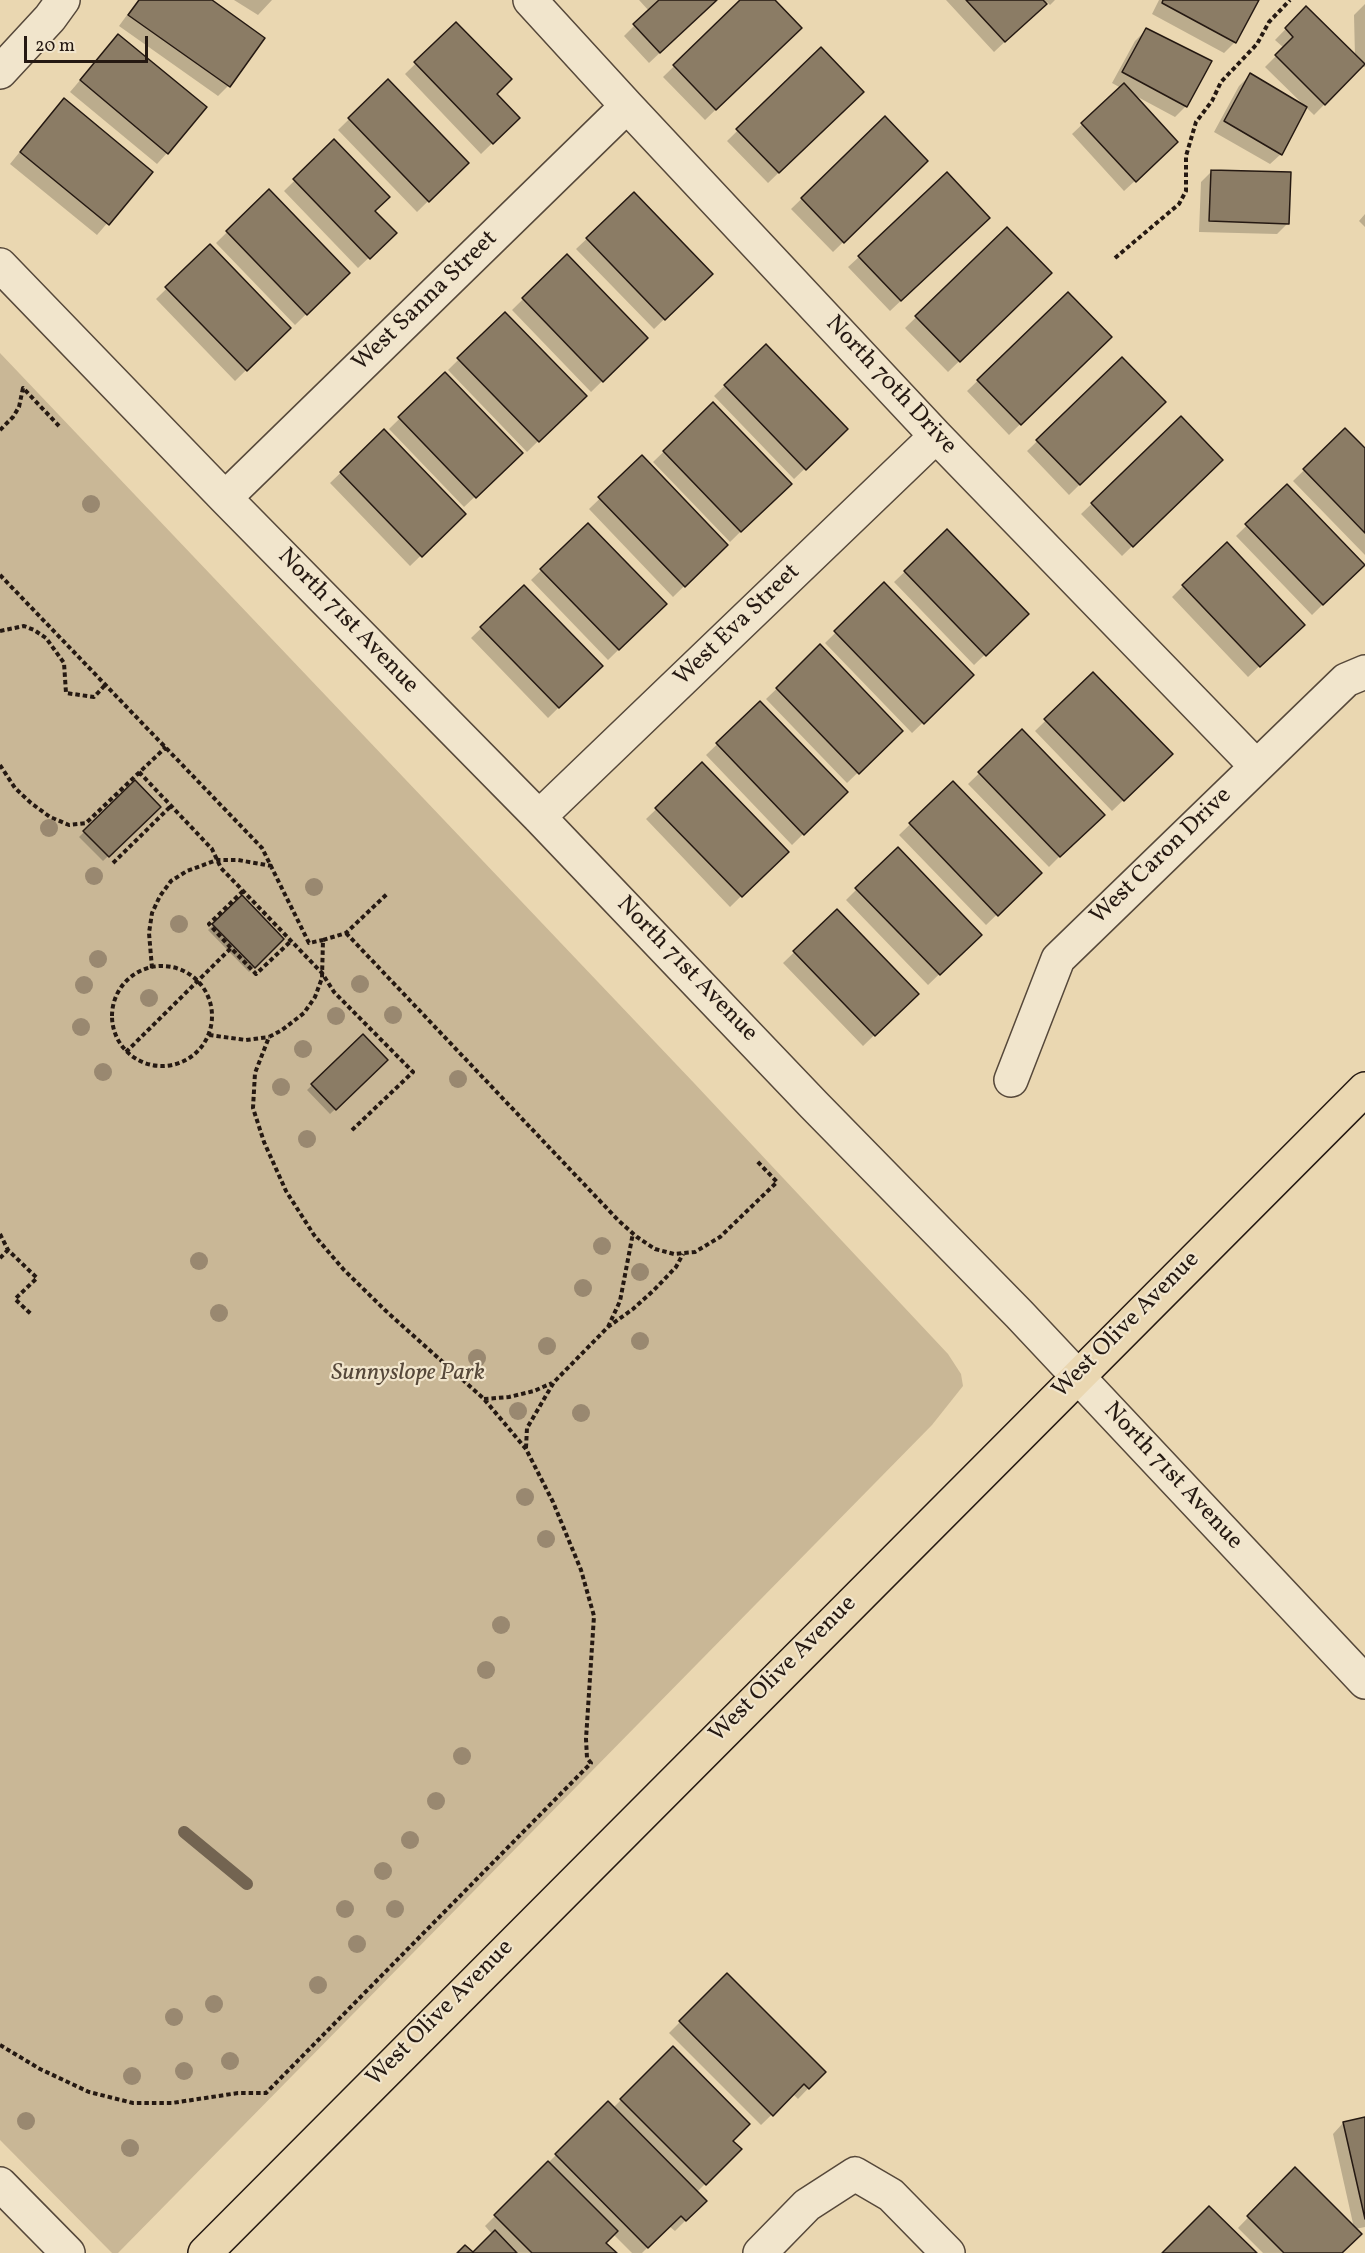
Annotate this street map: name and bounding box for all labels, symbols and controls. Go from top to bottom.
scale bar [27,24,152,62]
text: 20 m [35,34,75,59]
street label: West Sanna Street [347,225,505,379]
street label: North 70th Drive [818,311,962,461]
street label: North 71st Avenue [270,543,424,701]
street label: West Eva Street [669,559,807,693]
street label: West Caron Drive [1085,782,1239,932]
street label: North 71st Avenue [609,891,763,1049]
street label: West Olive Avenue [1047,1246,1207,1406]
park label: Sunnyslope Park [331,1361,485,1389]
street label: North 71st Avenue [1096,1397,1248,1557]
street label: West Olive Avenue [704,1590,864,1750]
street label: West Olive Avenue [361,1934,521,2094]

